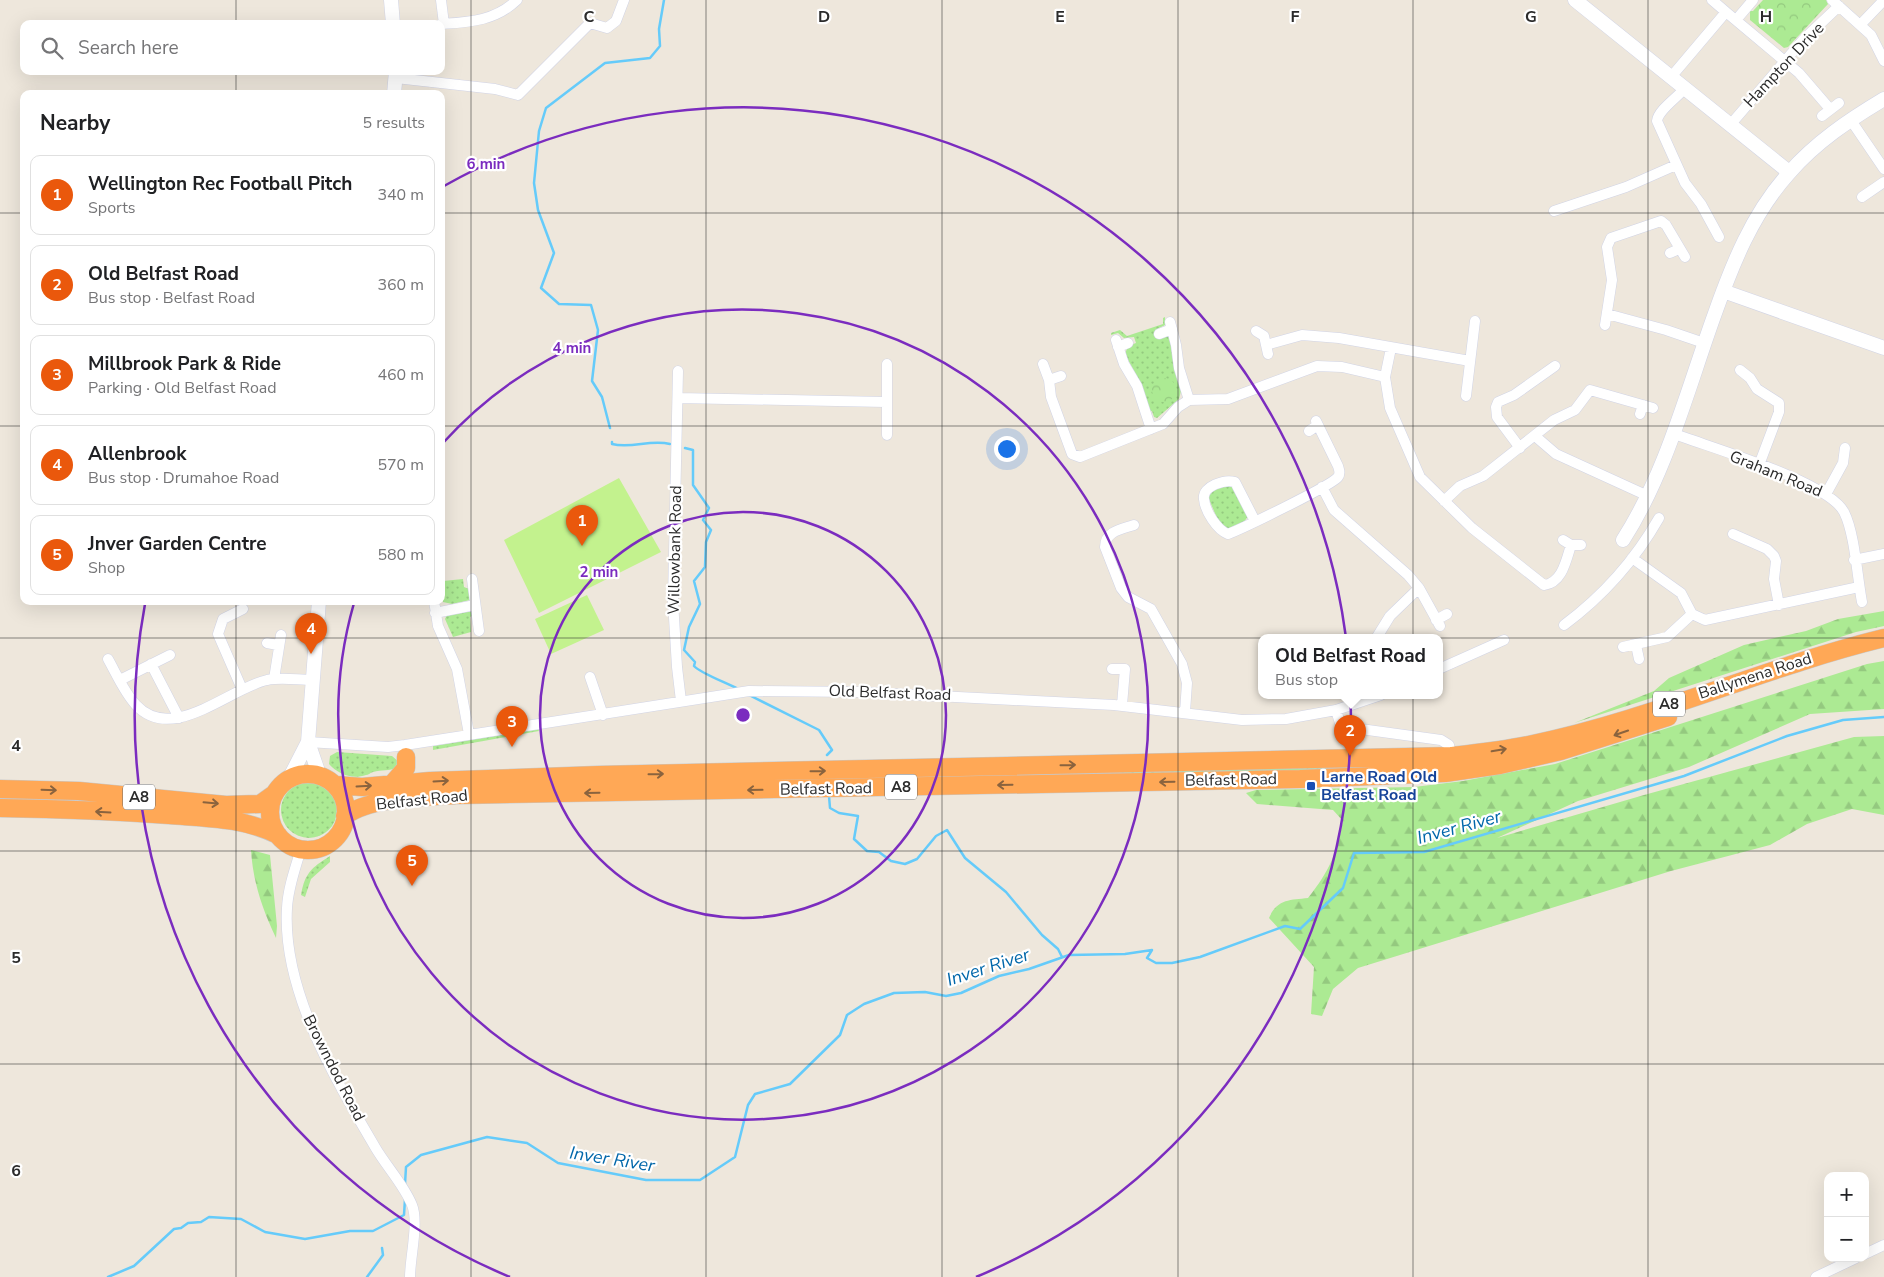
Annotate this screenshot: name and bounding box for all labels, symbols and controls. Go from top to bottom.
text: C [584,6,595,28]
text: D [818,6,830,28]
text: E [1055,6,1065,28]
text: F [1291,6,1300,28]
text: G [1525,6,1537,28]
text: H [1760,6,1772,28]
street label: Hampton Drive [1739,18,1829,112]
search box [20,20,445,75]
icon: search [38,34,66,62]
text: Search here [78,35,179,61]
text: Nearby [40,109,110,137]
text: 5 results [363,112,425,134]
text: 6 min [467,154,505,174]
text: Wellington Rec Football Pitch [88,171,352,197]
text: 1 [52,184,62,206]
text: 340 m [377,184,424,206]
text: Sports [88,197,136,219]
text: Old Belfast Road [88,261,239,287]
text: 2 [52,274,62,296]
text: 360 m [377,274,424,296]
text: Bus stop · Belfast Road [88,287,255,309]
text: 4 min [553,338,591,358]
text: Millbrook Park & Ride [88,351,281,377]
text: 3 [52,364,62,386]
text: 460 m [377,364,424,386]
text: Parking · Old Belfast Road [88,377,277,399]
your location [994,436,1020,462]
text: Allenbrook [88,441,186,467]
street label: Graham Road [1726,445,1826,503]
text: 4 [52,454,62,476]
text: 570 m [377,454,424,476]
text: Bus stop · Drumahoe Road [88,467,279,489]
street label: Willowbank Road [663,485,687,615]
pin: 1 [566,505,598,546]
text: Jnver Garden Centre [88,531,267,557]
text: 5 [52,544,62,566]
text: 580 m [377,544,424,566]
text: Shop [88,557,125,579]
text: 2 min [580,562,618,582]
pin: 4 [295,613,327,654]
popup [1258,634,1443,699]
text: Old Belfast Road [1275,643,1426,669]
street label: Ballymena Road [1696,647,1814,705]
text: Bus stop [1275,669,1338,691]
street label: Old Belfast Road [828,680,952,706]
road number: A8 [1653,692,1685,716]
pin: 3 [496,706,528,747]
centre of rings [734,706,752,724]
pin: 2 [1334,715,1366,756]
one-way arrow [1614,729,1629,738]
text: 4 [11,735,21,757]
one-way arrow [1491,745,1507,755]
one-way arrow [1060,760,1076,770]
one-way arrow [810,766,826,775]
place label: Larne Road Old Belfast Road [1321,766,1437,806]
street label: Belfast Road [1185,768,1277,792]
one-way arrow [647,769,663,778]
road number: A8 [885,774,917,800]
one-way arrow [433,776,449,785]
street label: Belfast Road [780,777,872,801]
one-way arrow [1159,777,1175,786]
one-way arrow [997,780,1013,790]
marker: Larne Road Old Belfast Road [1305,780,1317,792]
one-way arrow [356,782,372,791]
road number: A8 [123,784,155,810]
street label: Belfast Road [375,784,469,816]
one-way arrow [747,785,764,795]
one-way arrow [40,786,56,795]
one-way arrow [585,788,601,798]
one-way arrow [202,799,218,808]
water label: Inver River [1414,804,1504,850]
one-way arrow [96,807,112,816]
pin: 5 [396,845,428,886]
water label: Inver River [943,942,1033,992]
text: 5 [11,947,21,969]
street label: Browndod Road [298,1011,370,1125]
water label: Inver River [568,1140,657,1178]
text: 6 [11,1160,21,1182]
map controls [1824,1172,1869,1262]
button: + [1824,1172,1869,1217]
button: − [1824,1217,1869,1262]

